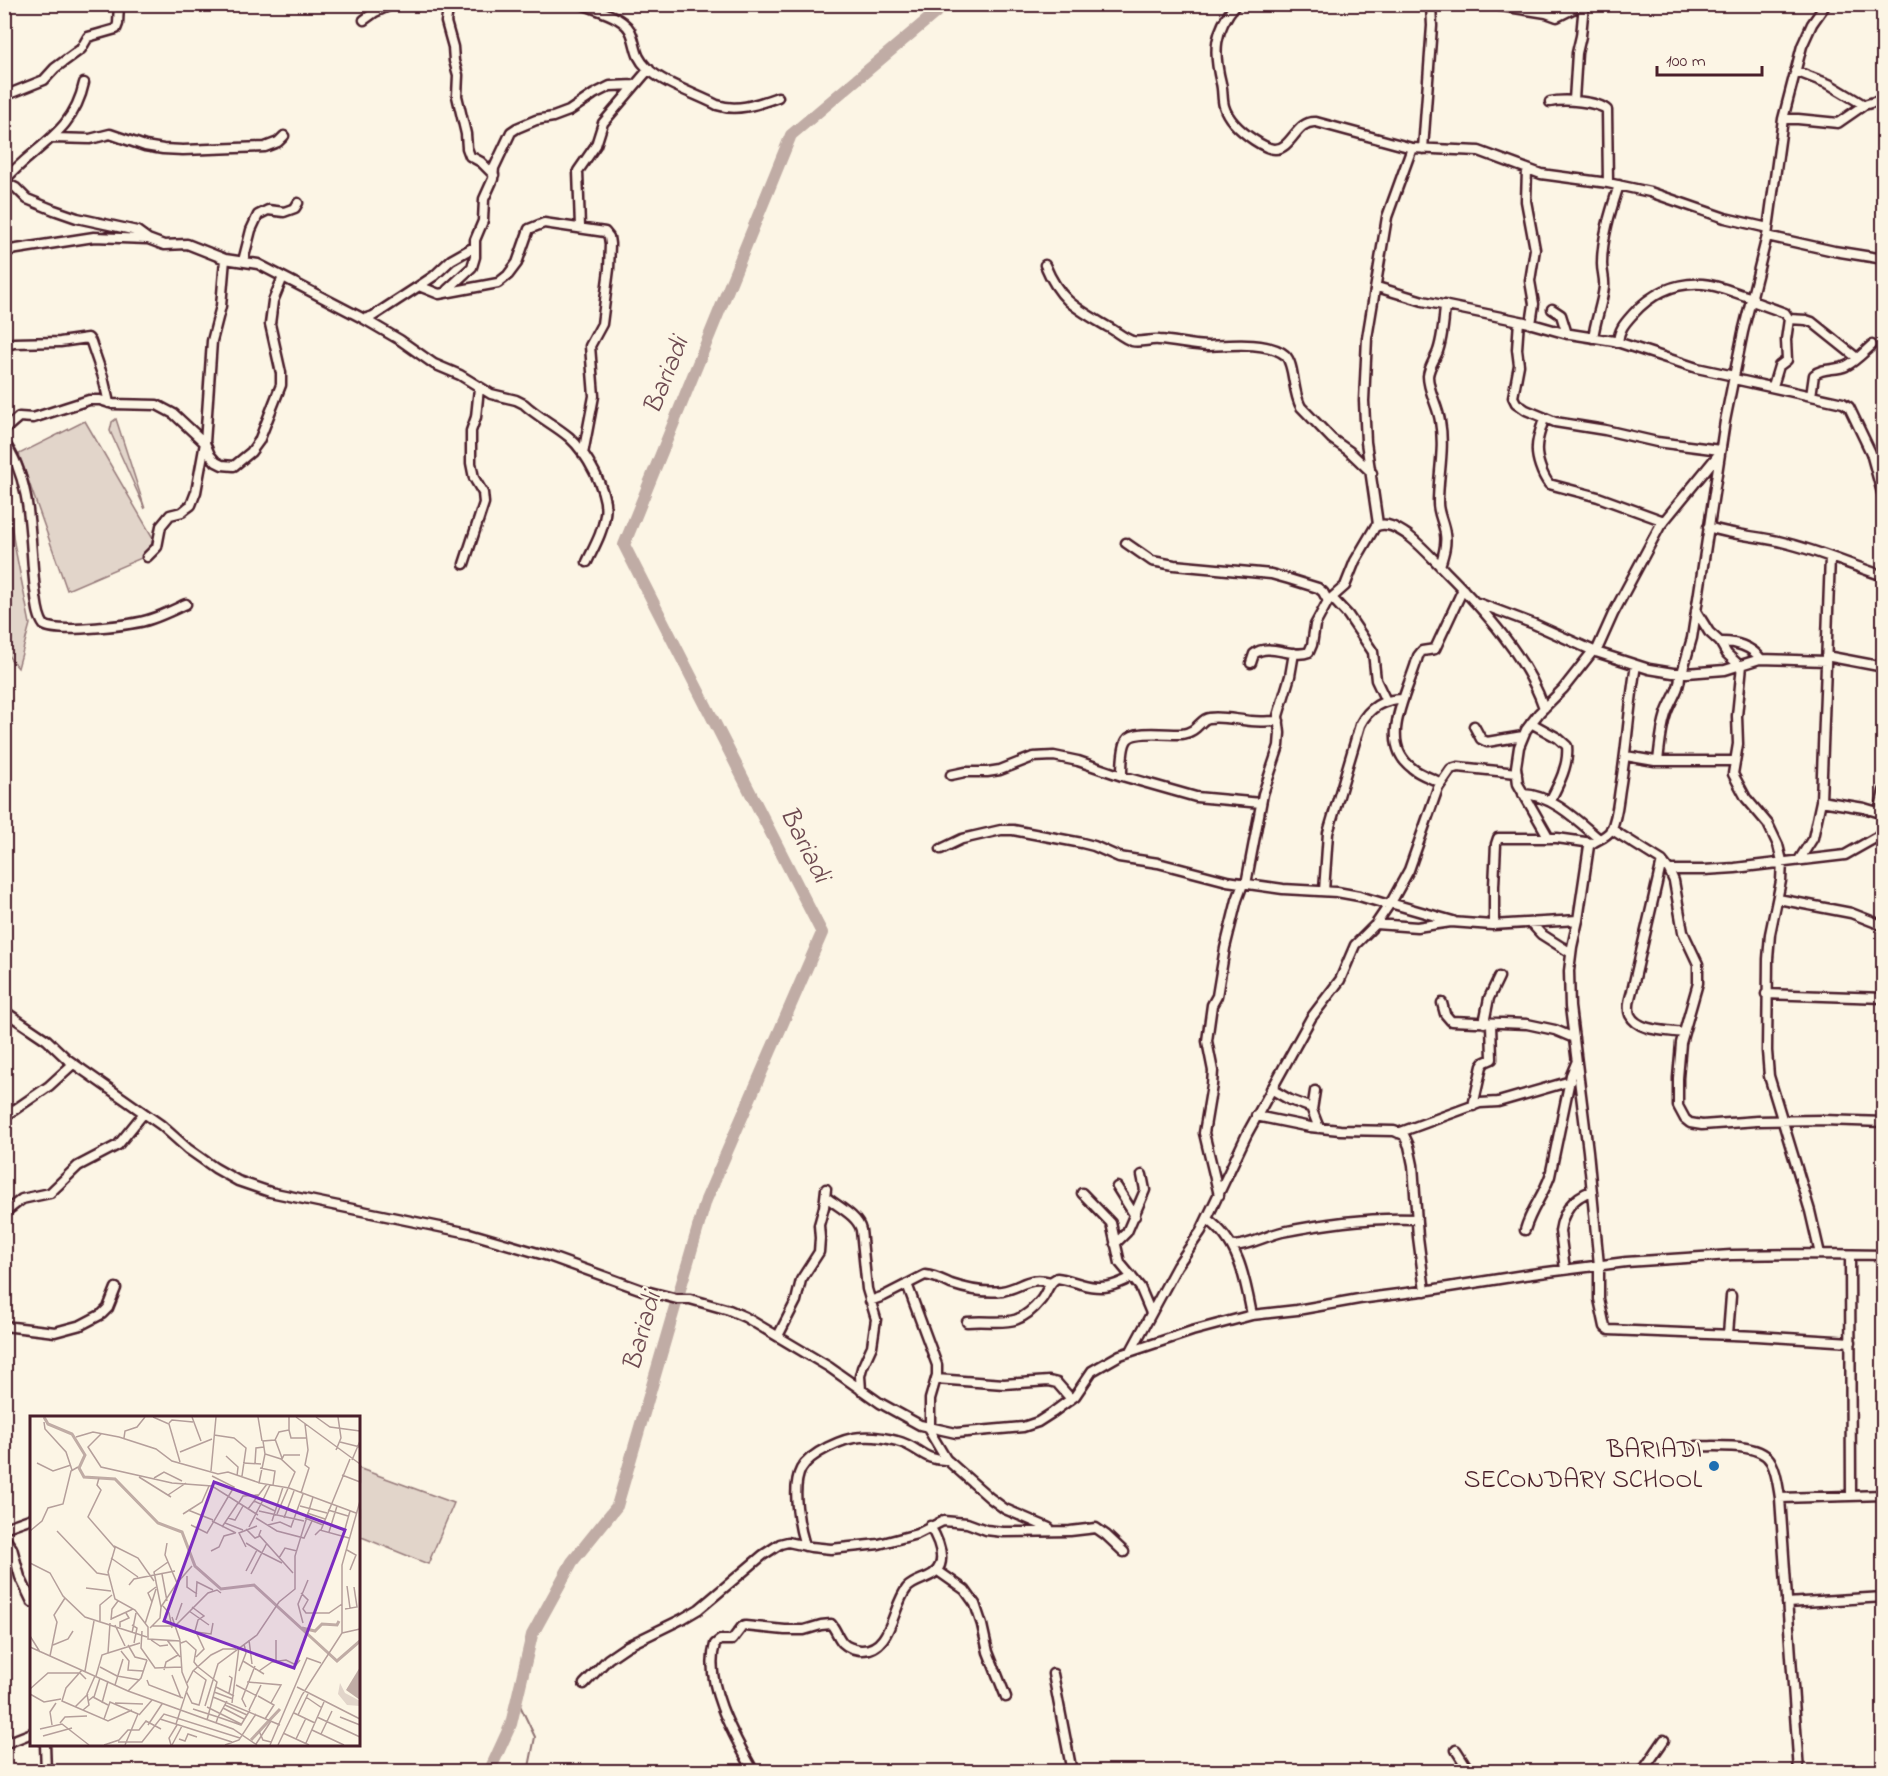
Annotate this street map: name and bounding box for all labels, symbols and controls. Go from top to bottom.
scale bar [1657,39,1762,77]
text: 100 m [1666,49,1706,75]
water label: Bariadi [634,329,701,421]
water label: Bariadi [768,800,841,892]
water label: Bariadi [613,1286,673,1376]
inset map [30,1416,360,1746]
place label: BARIADI SECONDARY SCHOOL [1464,1432,1702,1500]
marker: BARIADI SECONDARY SCHOOL [1707,1459,1721,1473]

